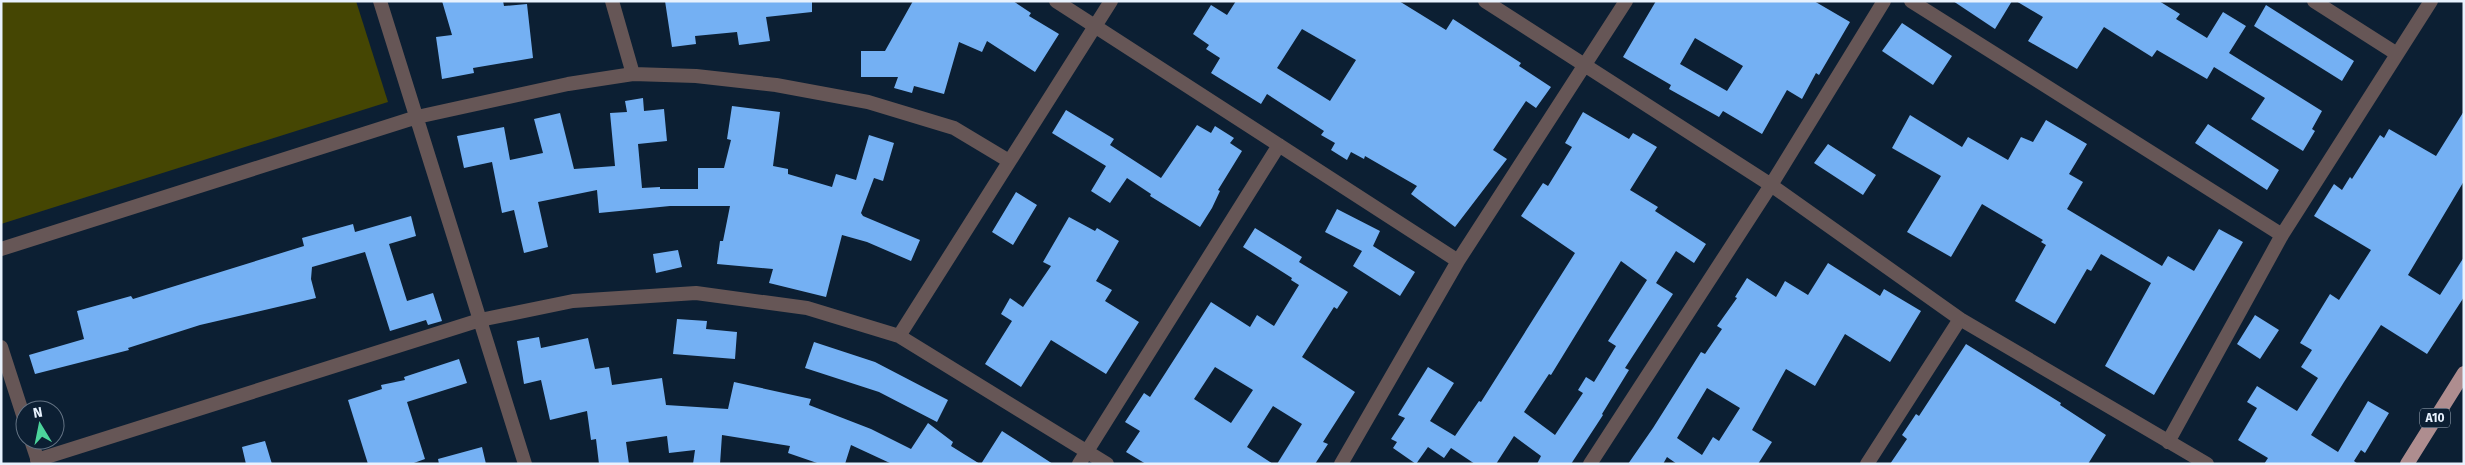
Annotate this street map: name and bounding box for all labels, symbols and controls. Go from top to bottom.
north arrow [15,400,65,450]
text: N [32,404,44,422]
road number: A10 [2420,408,2450,428]

